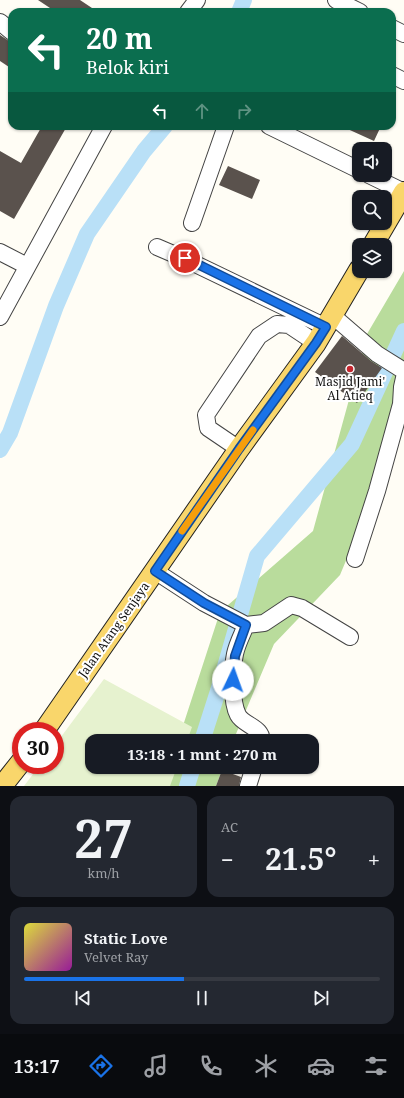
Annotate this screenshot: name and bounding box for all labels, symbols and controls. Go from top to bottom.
text: 20 m [86,19,153,57]
icon: left [20,24,72,76]
text: Belok kiri [86,55,169,79]
icon: left [149,100,171,122]
icon: ahead [191,100,213,122]
icon: right [233,100,255,122]
map controls [352,142,392,278]
button: sound [352,142,392,182]
button: search [352,190,392,230]
button: layers [352,238,392,278]
pin [168,241,202,275]
icon: arrive [174,247,196,269]
marker: Masjid Jami' Al Atieq [345,364,355,374]
place label: Masjid Jami' Al Atieq [315,373,385,404]
street label: Jalan Atang Senjaya [74,578,153,682]
position arrow [212,659,254,701]
speed limit sign: 30 [12,722,64,774]
text: 13:18 · 1 mnt · 270 m [127,744,277,764]
text: 27 [74,802,133,873]
text: AC [221,818,238,836]
text: 21.5° [265,838,337,879]
text: − [221,844,234,874]
text: + [368,844,380,874]
text: km/h [88,864,119,882]
text: Static Love [84,928,168,948]
text: Velvet Ray [84,948,148,966]
icon: previous [72,987,94,1009]
icon: pause [191,987,213,1009]
icon: next [310,987,332,1009]
icon: directions [87,1052,115,1080]
icon: music [142,1052,170,1080]
icon: phone [197,1052,225,1080]
icon: climate [252,1052,280,1080]
icon: car [307,1052,335,1080]
icon: filters [362,1052,390,1080]
text: 13:17 [14,1054,60,1078]

